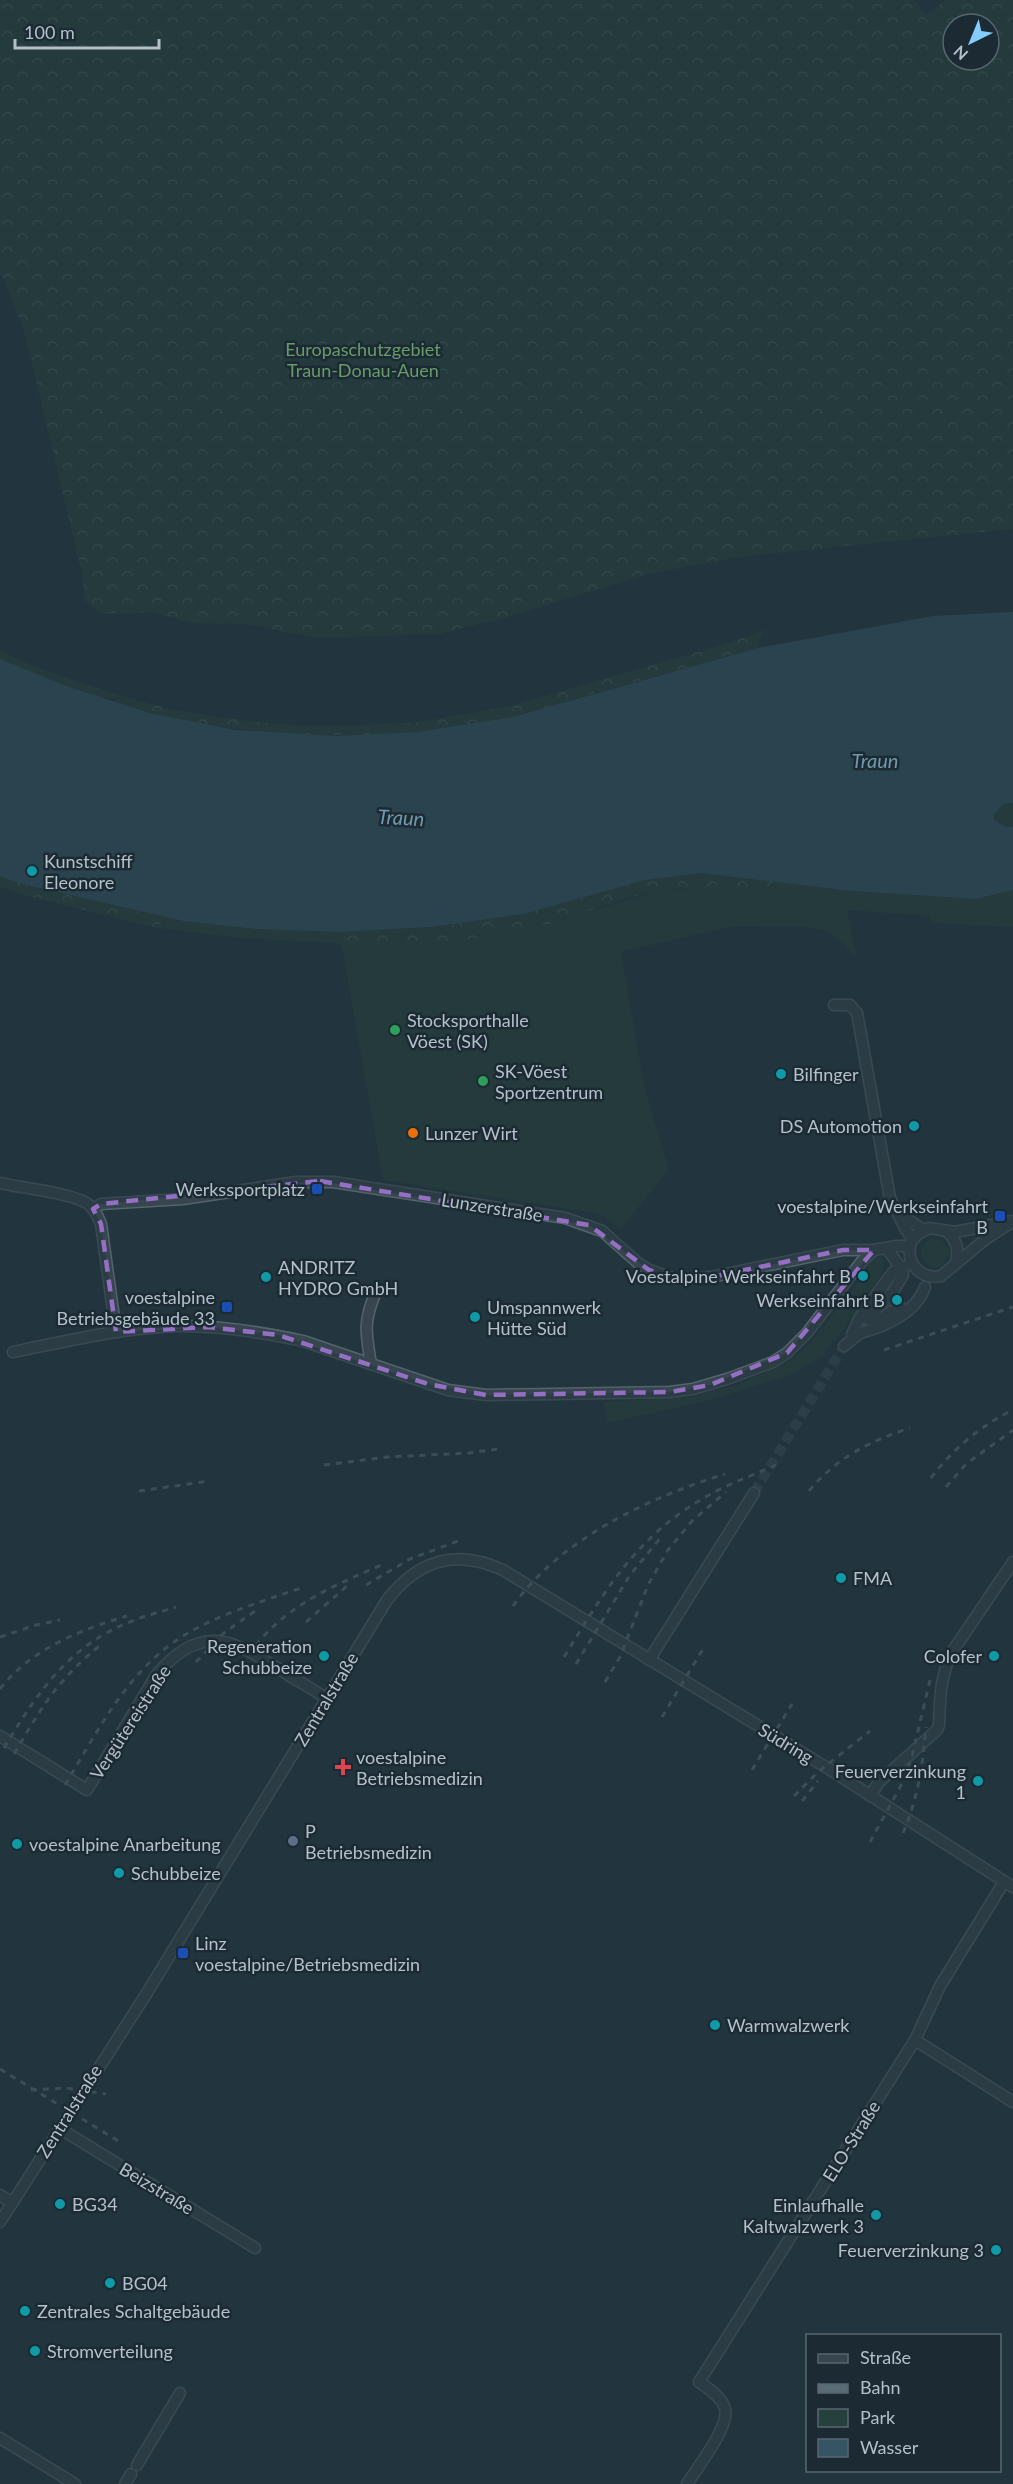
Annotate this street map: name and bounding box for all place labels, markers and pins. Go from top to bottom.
place label: Kunstschiff Eleonore [44,850,133,893]
marker: Kunstschiff Eleonore [25,864,39,878]
place label: Stocksporthalle Vöest (SK) [407,1009,529,1052]
marker: Stocksporthalle Vöest (SK) [388,1023,402,1037]
place label: SK-Vöest Sportzentrum [495,1060,603,1103]
place label: Bilfinger [793,1063,859,1085]
marker: Bilfinger [774,1067,788,1081]
marker: SK-Vöest Sportzentrum [476,1074,490,1088]
place label: DS Automotion [780,1115,902,1137]
marker: DS Automotion [907,1119,921,1133]
place label: Lunzer Wirt [425,1122,518,1144]
marker: Lunzer Wirt [406,1126,420,1140]
place label: Werkssportplatz [176,1178,305,1200]
marker: Werkssportplatz [310,1182,324,1196]
place label: voestalpine/Werkseinfahrt B [777,1195,989,1238]
marker: voestalpine/Werkseinfahrt B [993,1209,1007,1223]
place label: ANDRITZ HYDRO GmbH [278,1256,398,1299]
place label: Voestalpine Werkseinfahrt B [626,1265,851,1287]
marker: Voestalpine Werkseinfahrt B [856,1269,870,1283]
marker: ANDRITZ HYDRO GmbH [259,1270,273,1284]
place label: voestalpine Betriebsgebäude 33 [57,1286,215,1329]
place label: Werkseinfahrt B [756,1289,885,1311]
marker: Werkseinfahrt B [890,1293,904,1307]
place label: Umspannwerk Hütte Süd [487,1296,602,1339]
marker: voestalpine Betriebsgebäude 33 [220,1300,234,1314]
marker: Umspannwerk Hütte Süd [468,1310,482,1324]
place label: FMA [853,1567,893,1589]
marker: FMA [834,1571,848,1585]
place label: Regeneration Schubbeize [207,1635,312,1678]
place label: Colofer [924,1645,982,1667]
marker: Regeneration Schubbeize [317,1649,331,1663]
marker: Colofer [987,1649,1001,1663]
place label: voestalpine Betriebsmedizin [356,1746,483,1789]
marker: voestalpine Betriebsmedizin [334,1758,352,1776]
place label: Feuerverzinkung 1 [835,1760,966,1803]
marker: Feuerverzinkung 1 [971,1774,985,1788]
place label: P Betriebsmedizin [305,1820,432,1863]
place label: voestalpine Anarbeitung [29,1833,221,1855]
marker: P Betriebsmedizin [286,1834,300,1848]
marker: voestalpine Anarbeitung [10,1837,24,1851]
place label: Schubbeize [131,1862,221,1884]
marker: Schubbeize [112,1866,126,1880]
place label: Linz voestalpine/Betriebsmedizin [195,1932,420,1975]
marker: Linz voestalpine/Betriebsmedizin [176,1946,190,1960]
place label: Warmwalzwerk [727,2014,850,2036]
marker: Warmwalzwerk [708,2018,722,2032]
place label: BG34 [72,2193,118,2215]
place label: Einlaufhalle Kaltwalzwerk 3 [743,2194,864,2237]
marker: BG34 [53,2197,67,2211]
marker: Einlaufhalle Kaltwalzwerk 3 [869,2208,883,2222]
place label: Feuerverzinkung 3 [838,2239,984,2261]
marker: Feuerverzinkung 3 [989,2243,1003,2257]
place label: BG04 [122,2272,168,2294]
marker: BG04 [103,2276,117,2290]
place label: Zentrales Schaltgebäude [37,2300,230,2322]
marker: Zentrales Schaltgebäude [18,2304,32,2318]
place label: Stromverteilung [47,2340,173,2362]
marker: Stromverteilung [28,2344,42,2358]

